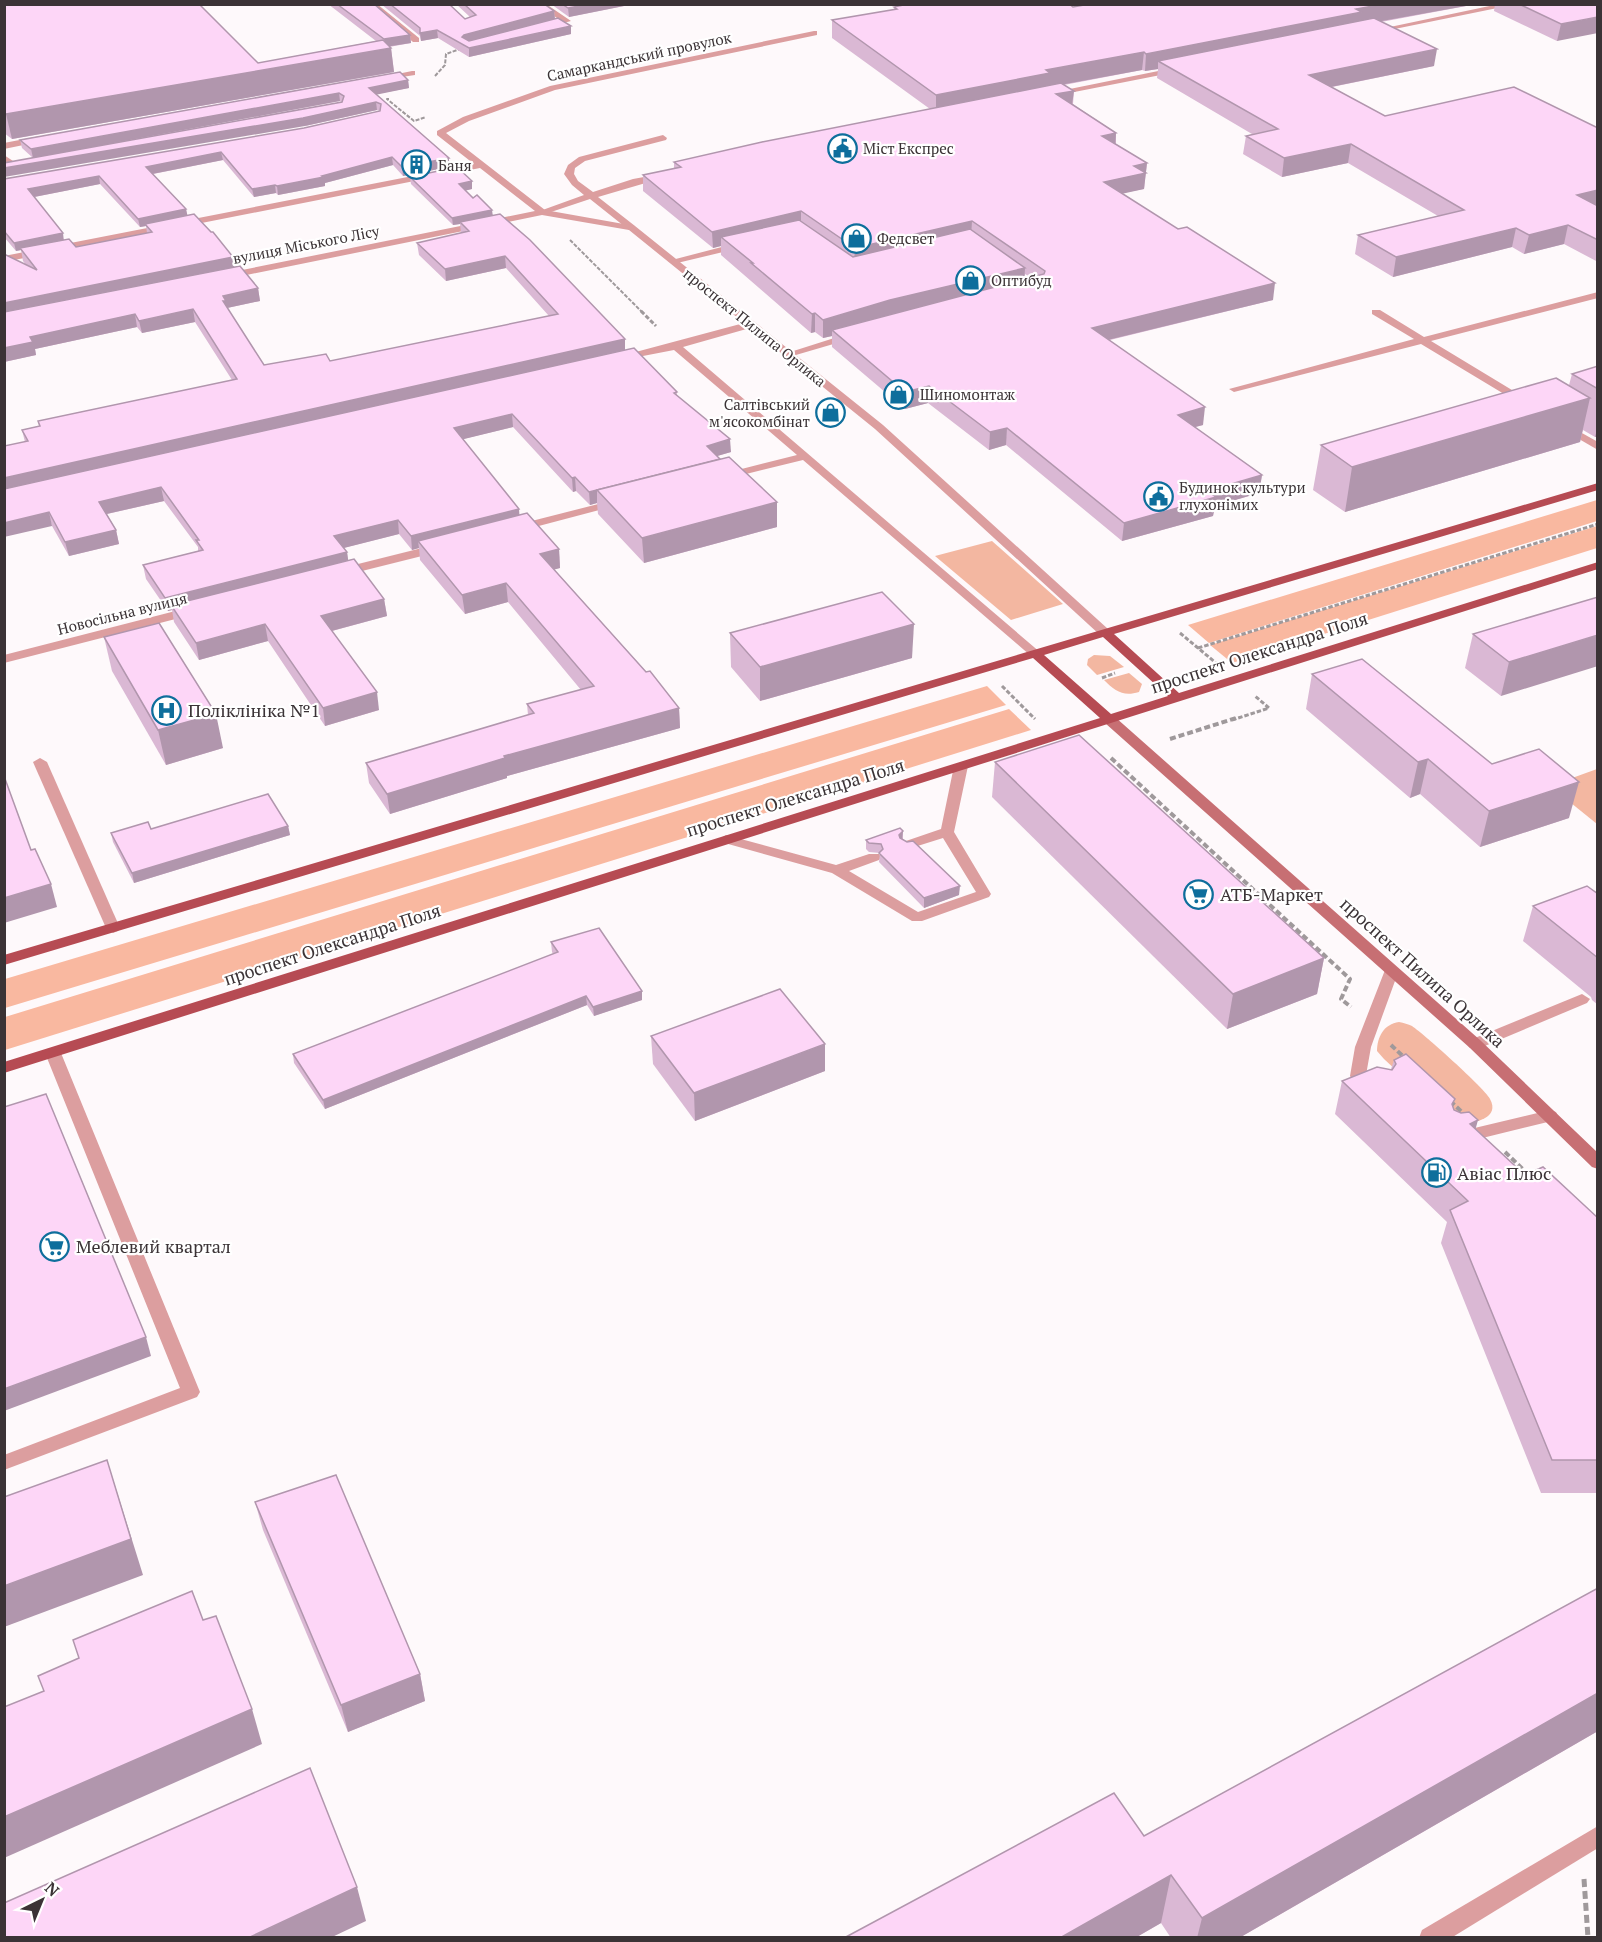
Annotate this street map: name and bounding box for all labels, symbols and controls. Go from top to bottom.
street label: Самаркандський провулок [545,26,734,85]
public building icon: Міст Експрес [826,132,858,164]
place label: Міст Експрес [863,138,954,158]
building icon: Баня [401,149,433,181]
place label: Баня [438,155,472,175]
street label: вулиця Міського Лісу [231,220,381,268]
shop icon: Федсвет [840,222,872,254]
place label: Федсвет [877,228,935,248]
street label: проспект Пилипа Орлика [679,263,831,391]
shop icon: Оптибуд [954,264,986,296]
place label: Оптибуд [991,270,1052,290]
shop icon: Шиномонтаж [883,378,915,410]
place label: Шиномонтаж [920,384,1015,404]
place label: Салтівський м'ясокомбінат [709,394,811,431]
shop icon: Салтівський м'ясокомбінат [815,397,847,429]
place label: Будинок культури глухонімих [1179,477,1306,514]
public building icon: Будинок культури глухонімих [1142,480,1174,512]
street label: Новосільна вулиця [55,587,189,639]
street label: проспект Олександра Поля [1147,605,1371,699]
hospital icon: Поліклініка №1 [151,694,183,726]
place label: Поліклініка №1 [188,698,320,722]
street label: проспект Олександра Поля [683,752,907,842]
supermarket icon: АТБ-Маркет [1183,878,1215,910]
place label: АТБ-Маркет [1220,882,1323,906]
street label: проспект Пилипа Орлика [1335,892,1511,1052]
street label: проспект Олександра Поля [220,897,444,991]
fuel station icon: Авіас Плюс [1420,1157,1452,1189]
place label: Авіас Плюс [1457,1161,1551,1185]
supermarket icon: Меблевий квартал [39,1230,71,1262]
place label: Меблевий квартал [76,1234,231,1258]
north arrow [12,1870,72,1930]
text: N [40,1877,64,1901]

